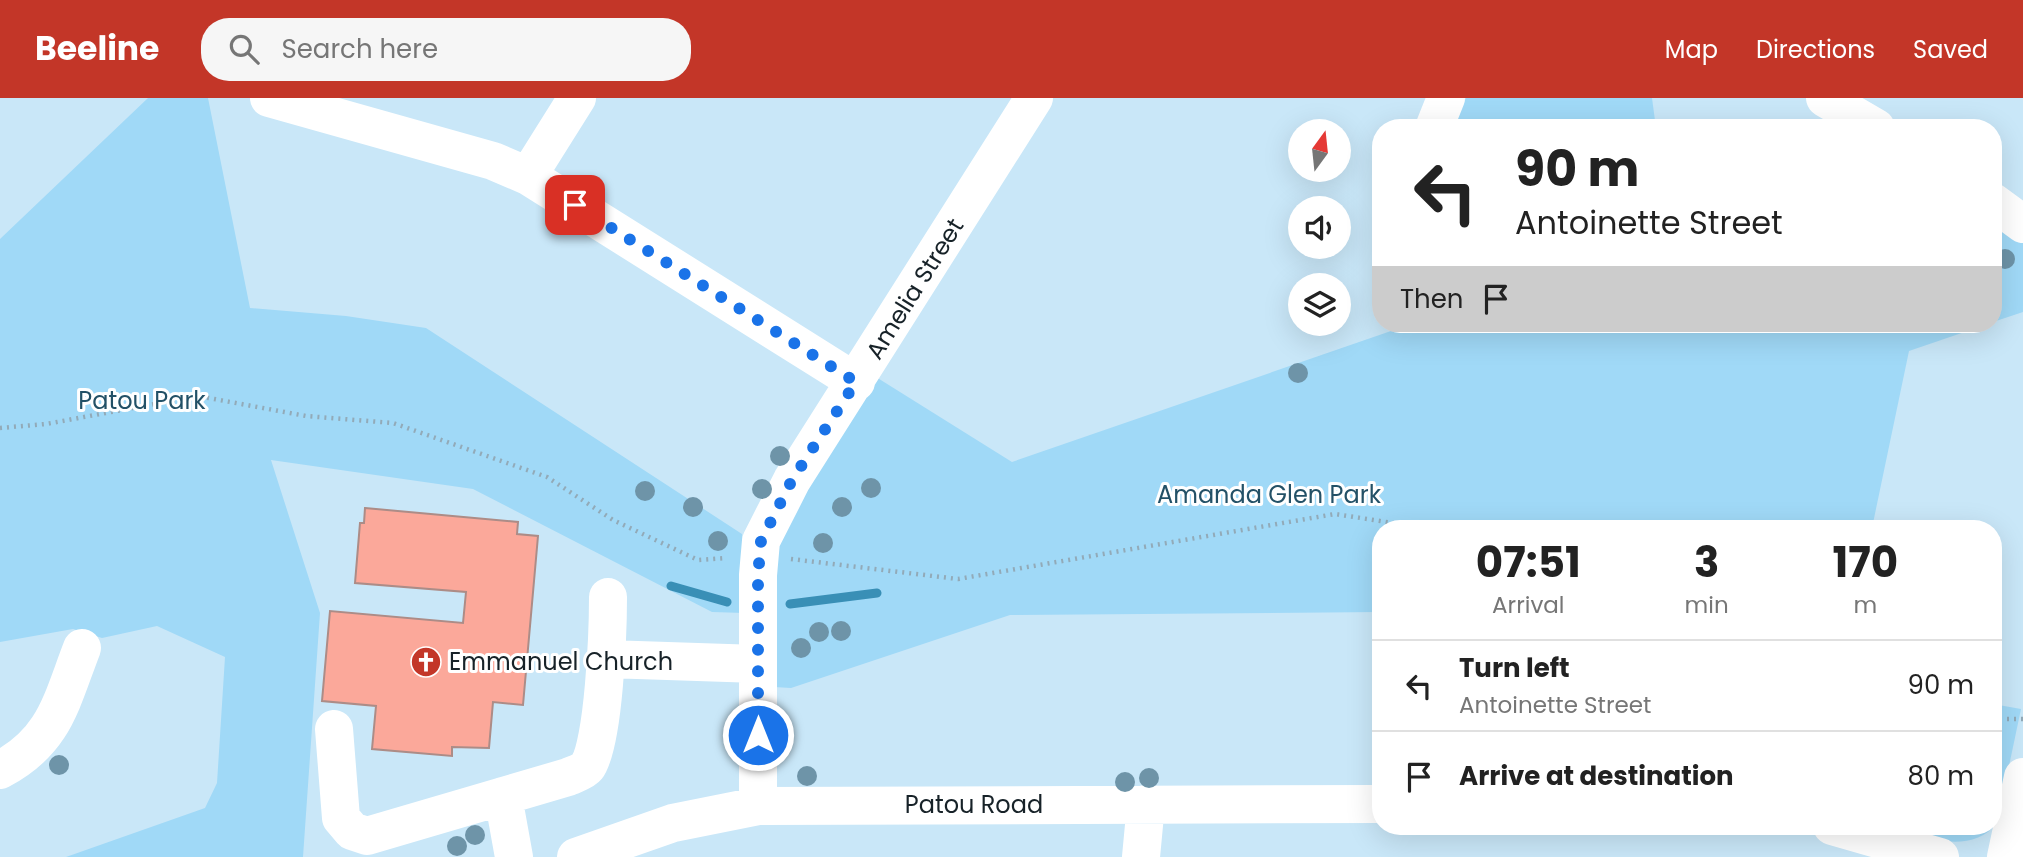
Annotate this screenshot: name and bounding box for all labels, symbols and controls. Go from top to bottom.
search box [201,18,691,81]
text: Beeline [35,25,159,72]
icon: search [225,30,263,68]
text: Search here [281,31,438,67]
text: Map [1665,33,1718,66]
text: Directions [1756,33,1875,66]
text: Saved [1913,33,1988,66]
north arrow [1288,119,1351,182]
map controls [1288,119,1351,336]
text: 90 m [1515,135,1639,203]
icon: left [1400,147,1491,238]
pin [545,175,605,235]
icon: arrive [556,186,594,224]
button: sound [1288,196,1351,259]
text: Antoinette Street [1515,200,1783,245]
street label: Amelia Street [858,212,971,366]
button: layers [1288,273,1351,336]
icon: arrive [1477,280,1515,318]
text: Then [1400,281,1463,317]
park label: Patou Park [78,384,206,417]
park label: Amanda Glen Park [1157,478,1382,511]
text: 07:51 [1476,533,1581,592]
text: 3 [1694,533,1719,592]
text: 170 [1832,533,1898,592]
text: Arrival [1492,589,1565,621]
text: min [1685,589,1729,621]
text: m [1853,589,1877,621]
church icon: Emmanuel Church [409,645,443,679]
place label: Emmanuel Church [449,645,673,678]
text: Turn left [1459,650,1570,686]
icon: left [1400,667,1438,705]
text: 90 m [1908,667,1974,703]
text: Antoinette Street [1459,689,1651,721]
position arrow [721,698,795,772]
icon: arrive [1400,758,1438,796]
text: Arrive at destination [1459,758,1734,794]
text: 80 m [1908,758,1974,794]
street label: Patou Road [905,788,1043,821]

